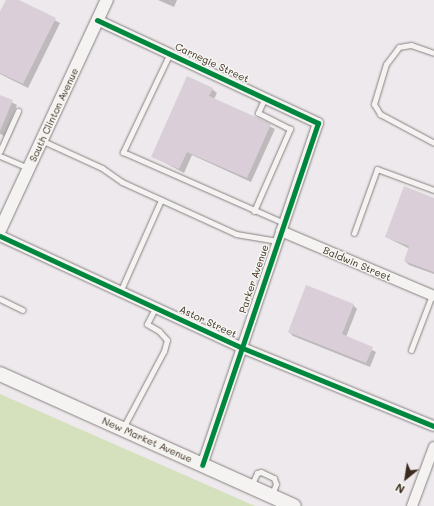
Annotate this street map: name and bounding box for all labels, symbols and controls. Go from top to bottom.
street label: Carnegie Street [173,41,251,85]
street label: South Clinton Avenue [27,66,81,164]
street label: Parker Avenue [237,243,271,315]
street label: Baldwin Street [321,244,393,284]
street label: Astor Street [177,303,239,341]
street label: New Market Avenue [100,415,194,465]
north arrow [386,458,426,498]
text: N [392,480,407,497]

